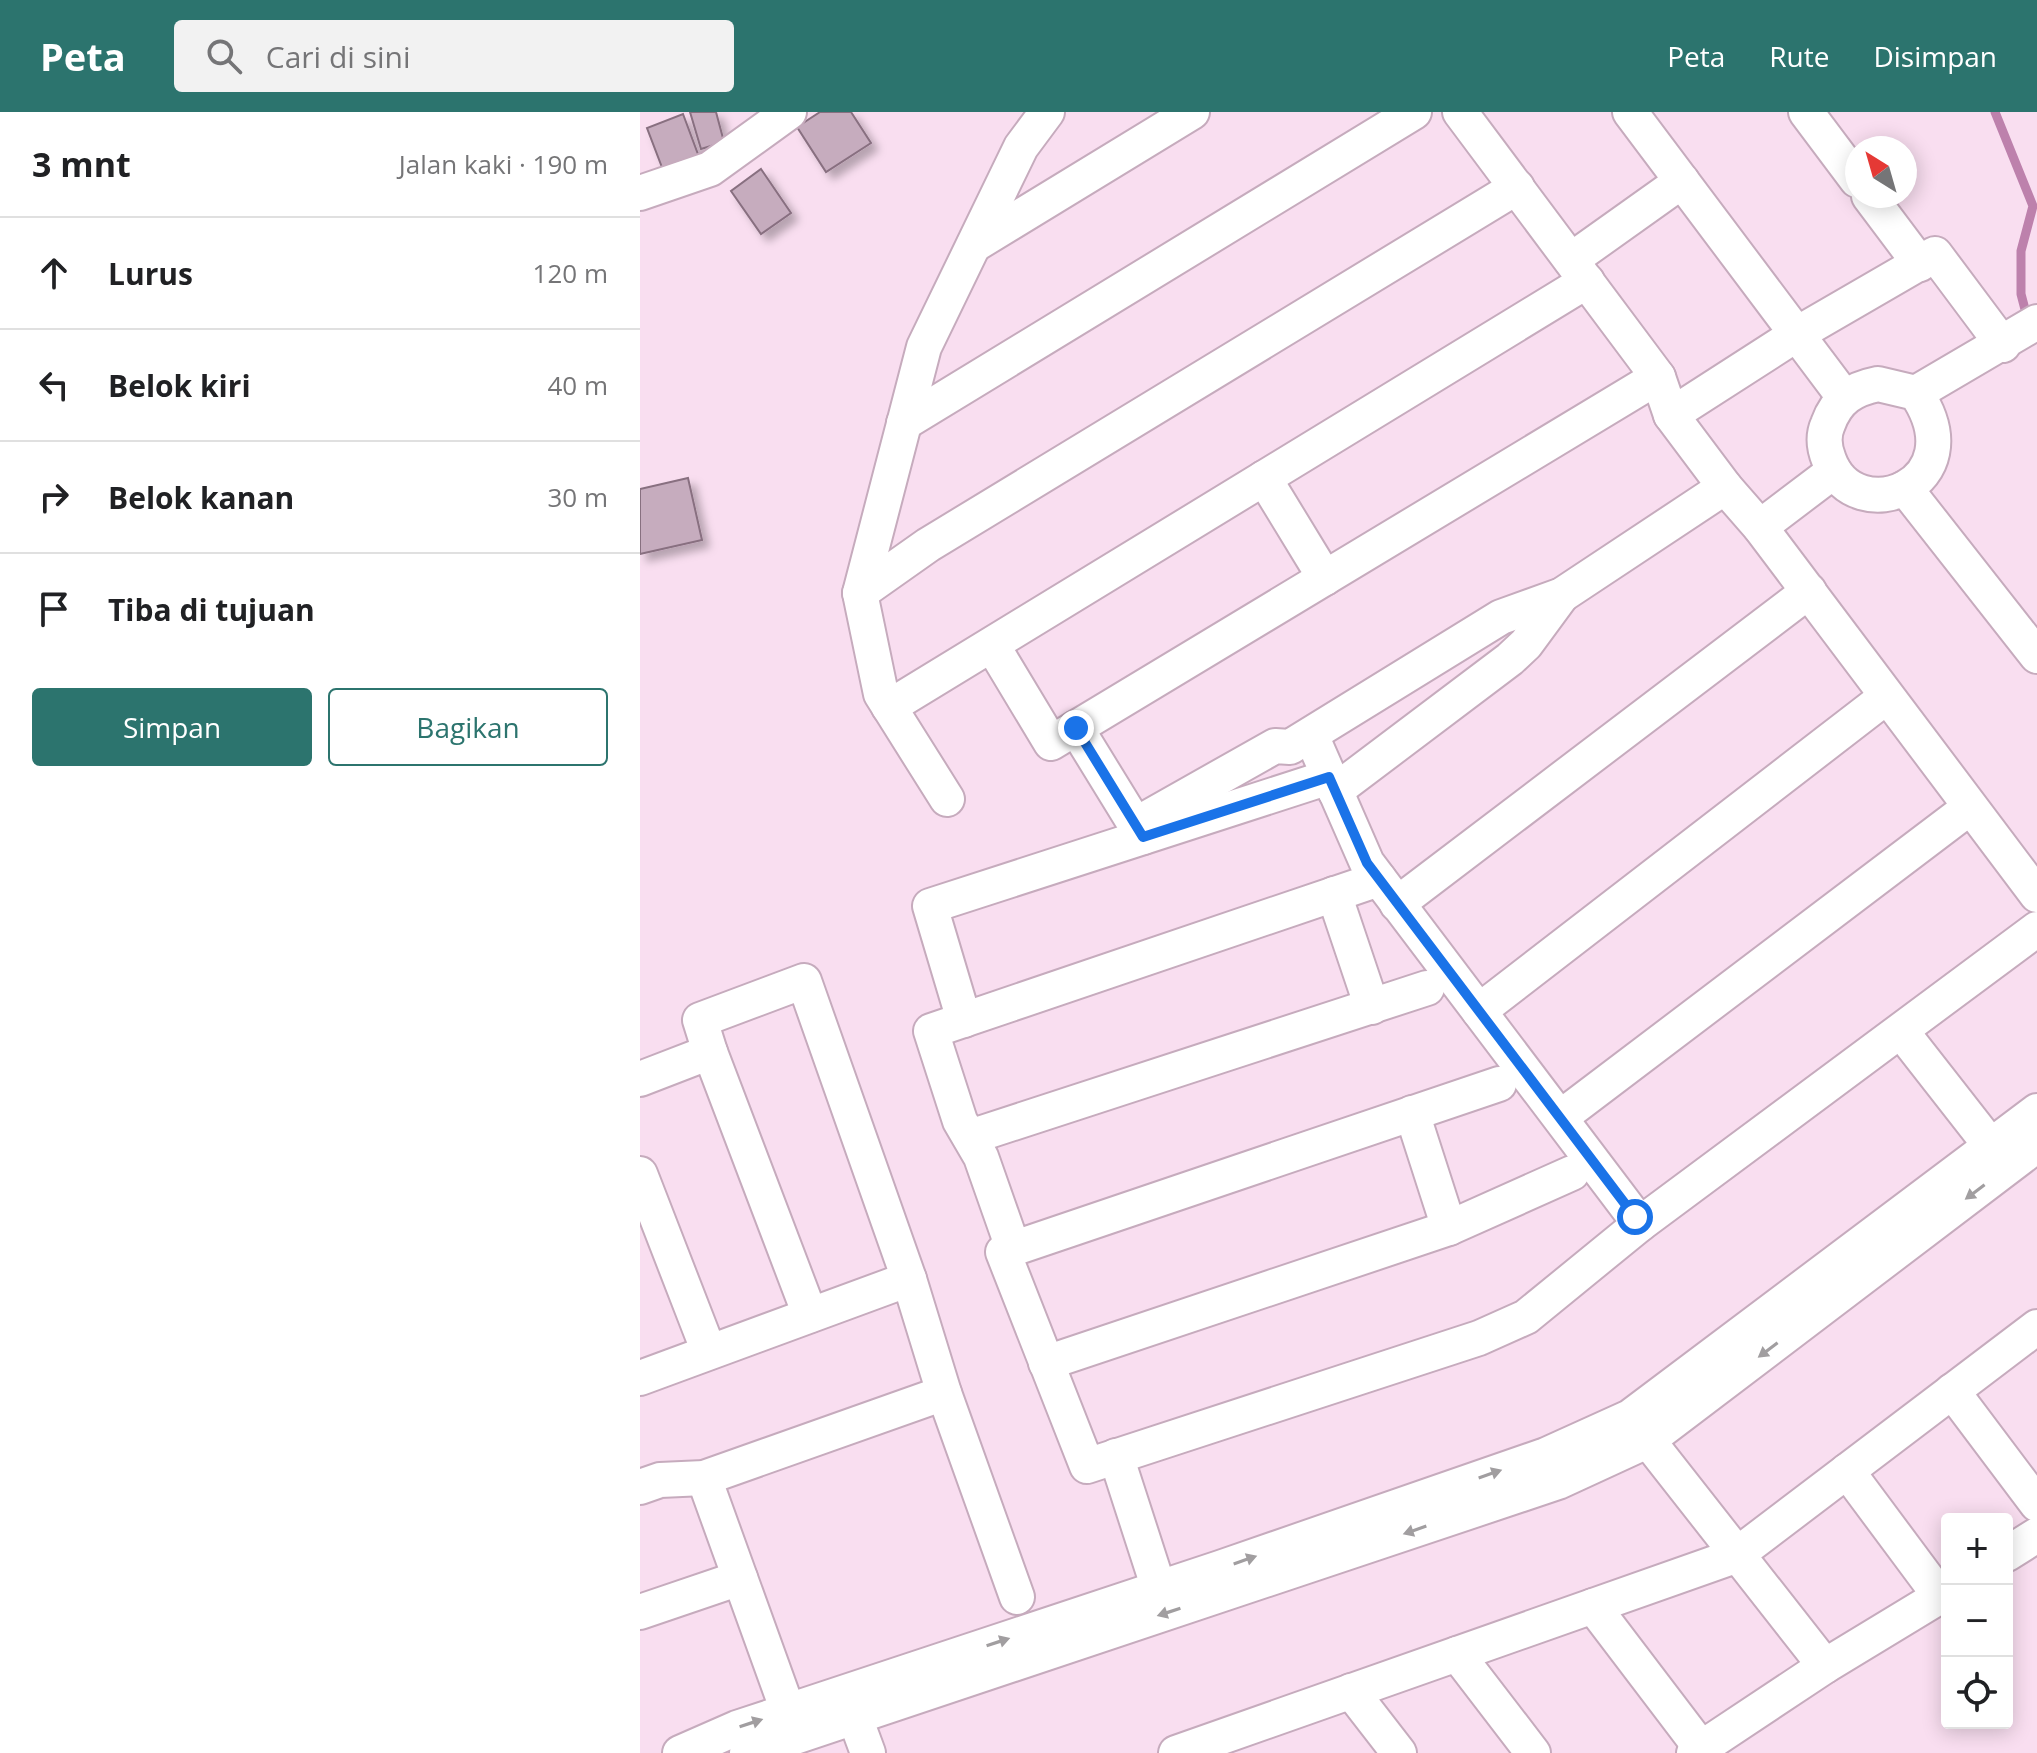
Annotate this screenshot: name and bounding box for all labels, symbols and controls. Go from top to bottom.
search box [174,20,734,92]
text: Peta [40,30,126,82]
icon: search [202,34,246,78]
text: Cari di sini [266,36,411,77]
text: Peta [1667,37,1725,75]
text: Rute [1769,37,1829,75]
text: Disimpan [1873,37,1997,75]
north arrow [1845,136,1917,208]
text: 3 mnt [32,141,131,187]
text: Jalan kaki · 190 m [399,146,608,182]
icon: ahead [32,251,76,295]
text: Lurus [108,253,193,294]
text: 120 m [533,255,608,291]
icon: left [32,363,76,407]
text: Belok kiri [108,365,251,406]
text: 40 m [547,367,608,403]
icon: right [32,475,76,519]
text: Belok kanan [108,477,294,518]
text: 30 m [547,479,608,515]
icon: arrive [32,587,76,631]
text: Tiba di tujuan [108,589,315,630]
button: Simpan [32,688,312,766]
button: Bagikan [328,688,608,766]
route end [1058,710,1094,746]
one-way arrow [1965,1184,1985,1200]
route start [1617,1199,1653,1235]
one-way arrow [1758,1341,1778,1357]
one-way arrow [1479,1467,1503,1480]
map controls [1941,1513,2013,1729]
button: + [1941,1513,2013,1585]
one-way arrow [1403,1525,1427,1537]
one-way arrow [1233,1553,1257,1565]
button: − [1941,1585,2013,1657]
one-way arrow [1156,1607,1180,1619]
one-way arrow [987,1636,1011,1648]
button: locate [1941,1657,2013,1729]
one-way arrow [740,1717,764,1729]

